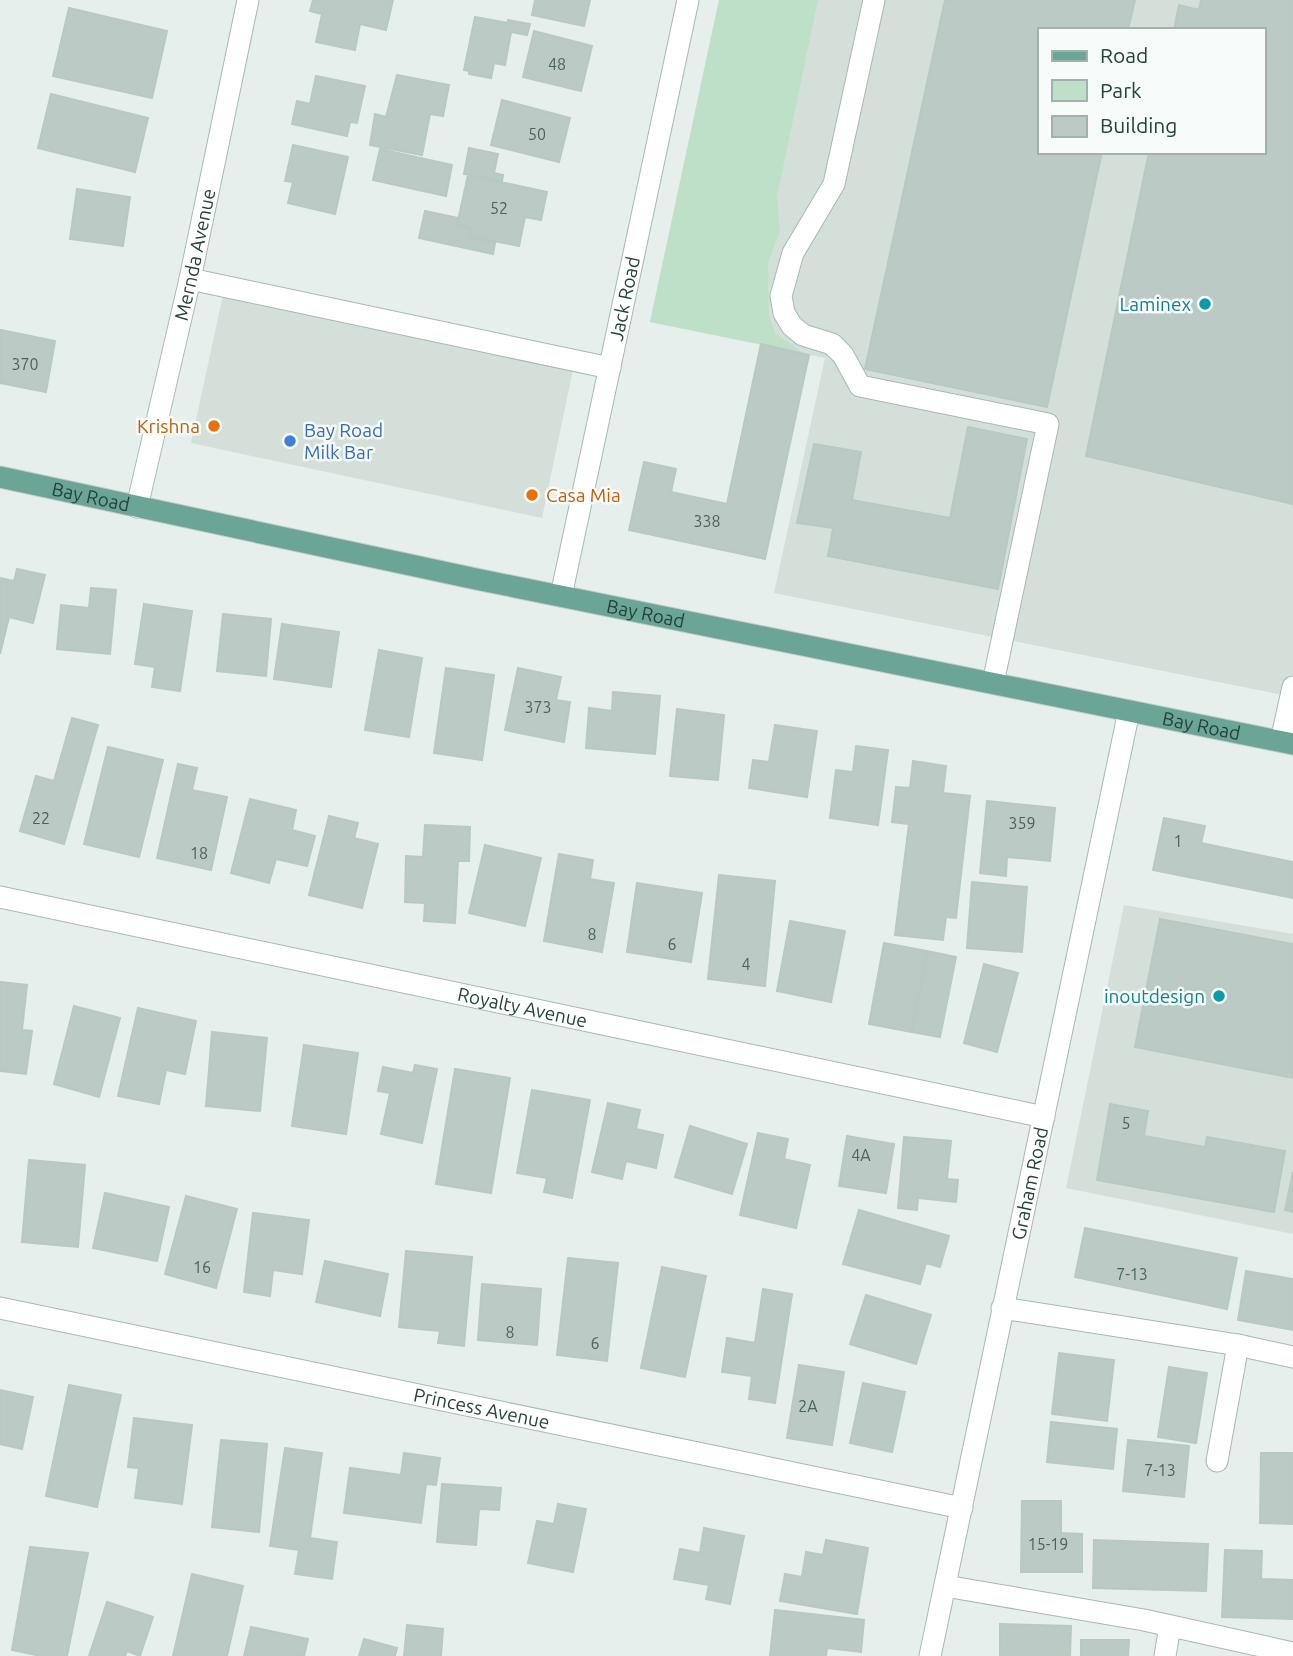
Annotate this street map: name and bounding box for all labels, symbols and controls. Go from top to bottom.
legend [1038,28,1265,154]
text: Road [1100,43,1148,67]
house number: 48 [548,55,566,73]
text: Park [1100,78,1142,102]
text: Building [1100,113,1177,137]
house number: 50 [528,125,546,143]
street label: Mernda Avenue [170,187,220,323]
house number: 52 [490,199,508,217]
street label: Jack Road [605,254,644,343]
place label: Laminex [1120,293,1191,315]
marker: Laminex [1197,296,1213,312]
house number: 370 [11,355,39,373]
place label: Krishna [137,415,200,437]
marker: Krishna [206,418,222,434]
place label: Bay Road Milk Bar [304,419,383,463]
marker: Bay Road Milk Bar [282,433,298,449]
street label: Bay Road [50,477,132,516]
place label: Casa Mia [546,484,621,506]
marker: Casa Mia [524,487,540,503]
house number: 338 [693,512,721,530]
street label: Bay Road [605,595,687,632]
house number: 373 [524,698,552,716]
street label: Bay Road [1161,707,1243,744]
house number: 22 [32,809,50,827]
house number: 359 [1008,814,1036,832]
house number: 1 [1173,832,1183,850]
house number: 18 [190,844,208,862]
house number: 8 [587,925,597,943]
house number: 6 [667,935,677,953]
house number: 4 [741,955,751,973]
street label: Royalty Avenue [456,983,589,1031]
place label: inoutdesign [1104,985,1205,1007]
marker: inoutdesign [1211,988,1227,1004]
house number: 5 [1121,1114,1131,1132]
street label: Graham Road [1007,1125,1052,1242]
house number: 4A [851,1146,871,1164]
house number: 16 [193,1258,211,1276]
house number: 7-13 [1116,1265,1148,1283]
house number: 8 [505,1323,515,1341]
house number: 6 [590,1334,600,1352]
street label: Princess Avenue [412,1383,552,1433]
house number: 2A [798,1397,818,1415]
house number: 7-13 [1144,1461,1176,1479]
house number: 15-19 [1028,1535,1068,1553]

